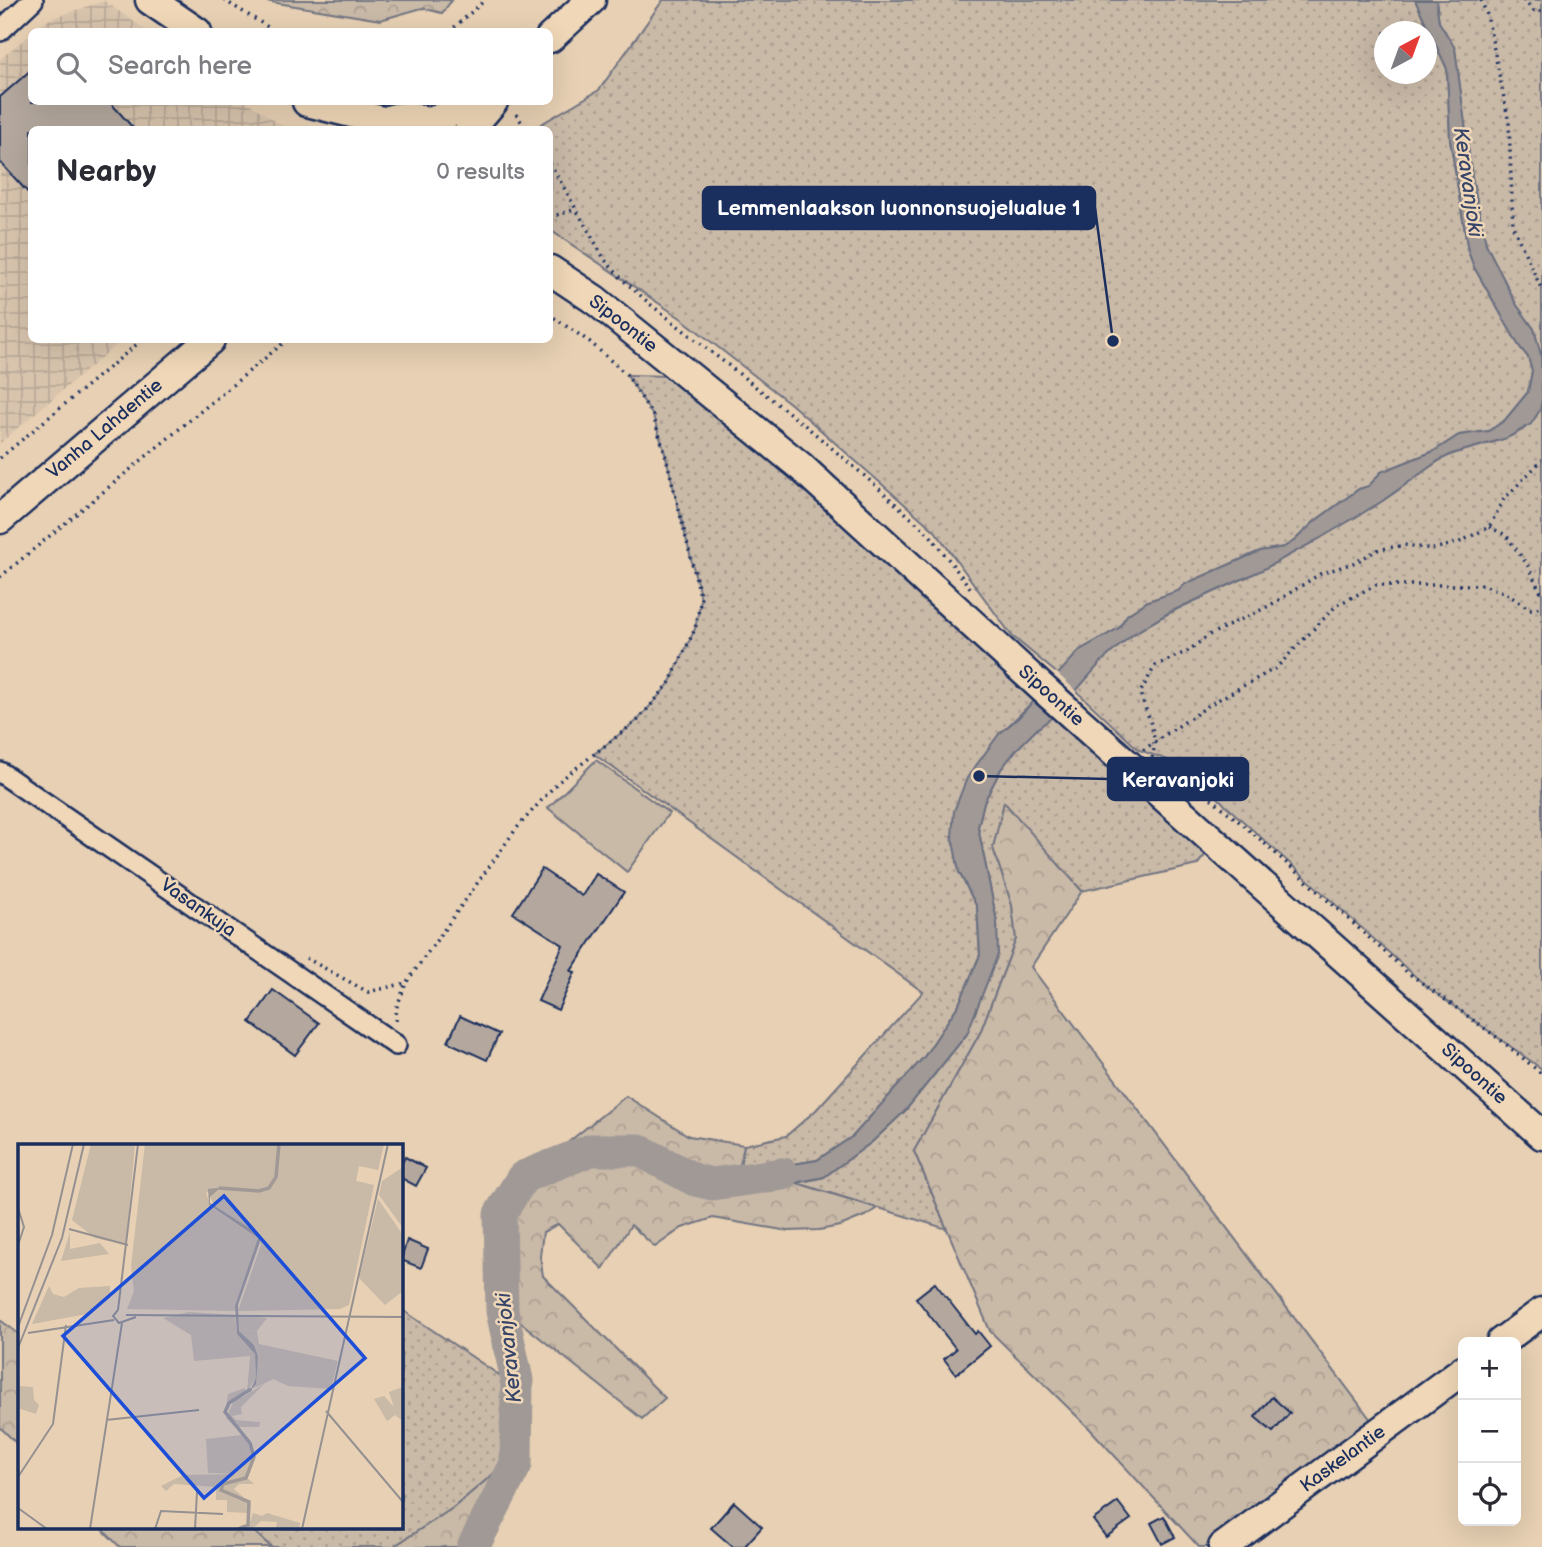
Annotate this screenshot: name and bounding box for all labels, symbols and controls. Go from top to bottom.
north arrow [1374,21,1437,84]
search box [28,28,553,105]
icon: search [52,48,90,86]
text: Search here [108,51,252,82]
water label: Keravanjoki [1448,126,1488,240]
text: Nearby [56,154,156,190]
text: 0 results [436,158,525,186]
callout: Lemmenlaakson luonnonsuojelualue 1 [703,187,1095,229]
text: Lemmenlaakson luonnonsuojelualue 1 [717,196,1081,221]
street label: Sipoontie [584,290,662,358]
street label: Vanha Lahdentie [42,374,168,484]
street label: Sipoontie [1013,660,1089,732]
callout: Keravanjoki [1108,758,1248,800]
text: Keravanjoki [1122,768,1234,793]
street label: Vasankuja [156,874,240,942]
street label: Sipoontie [1436,1038,1512,1110]
inset map [18,1144,402,1530]
water label: Keravanjoki [491,1290,527,1404]
map controls [1458,1337,1521,1526]
button: + [1458,1337,1521,1400]
button: − [1458,1400,1521,1463]
street label: Kaskelantie [1296,1420,1390,1498]
button: locate [1458,1463,1521,1526]

